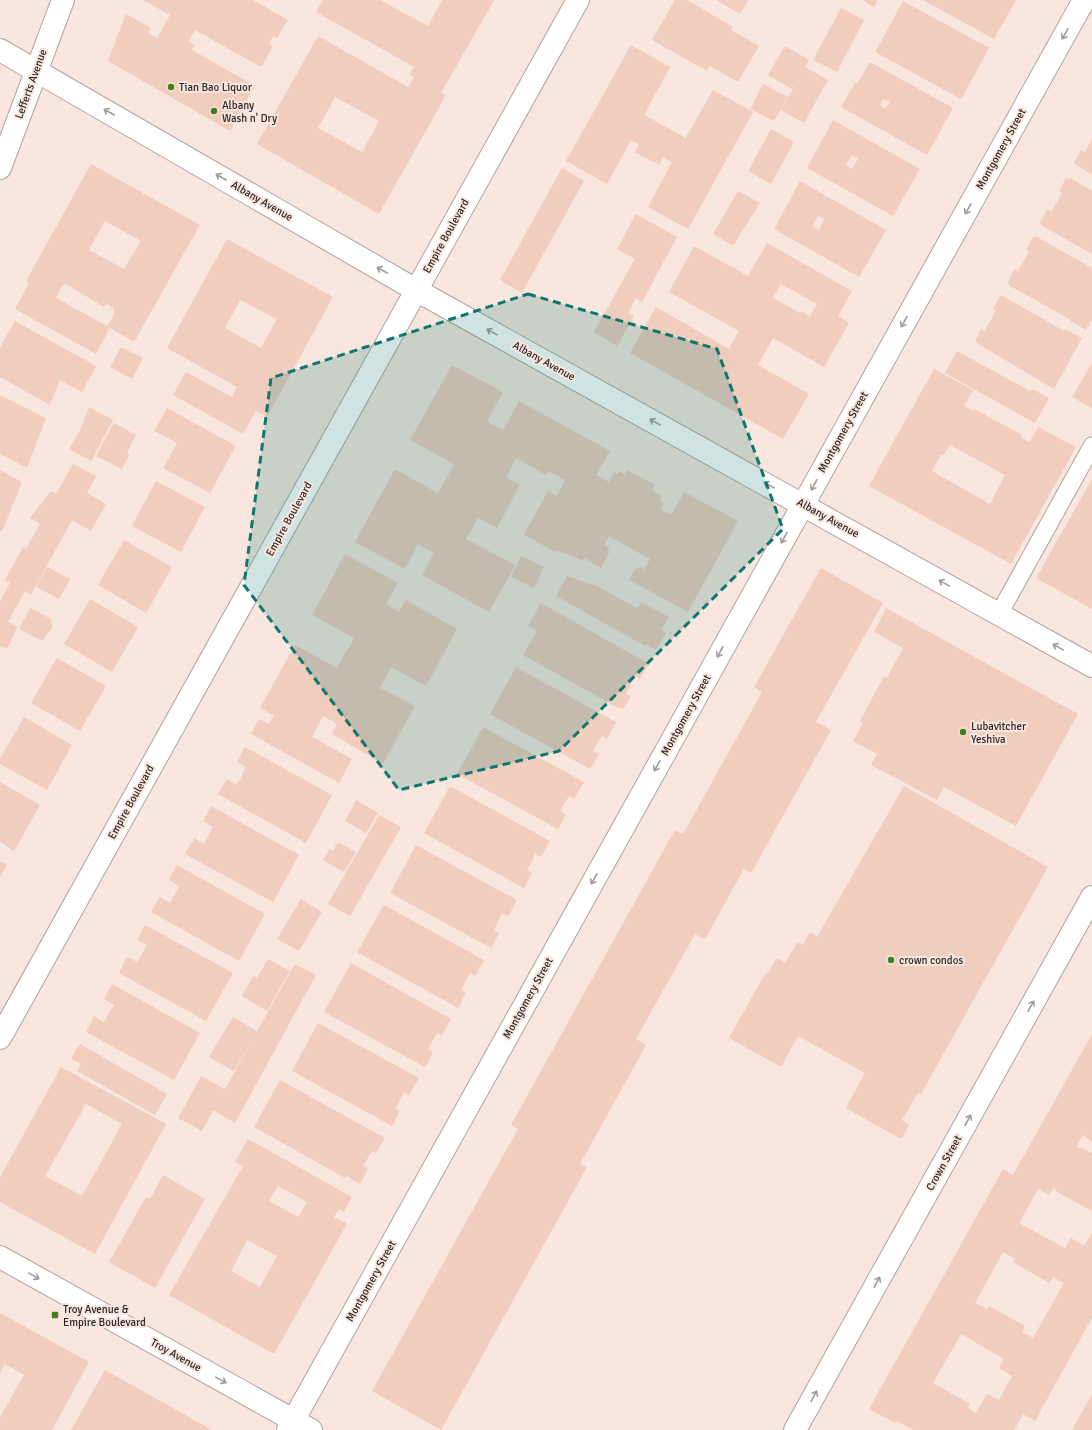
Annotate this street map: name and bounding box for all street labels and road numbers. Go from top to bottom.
street label: Lefferts Avenue [12,47,50,121]
street label: Montgomery Street [973,106,1029,192]
street label: Albany Avenue [229,178,295,224]
street label: Empire Boulevard [420,196,472,275]
street label: Albany Avenue [511,339,577,383]
street label: Montgomery Street [815,389,871,475]
street label: Empire Boulevard [263,479,315,558]
street label: Albany Avenue [795,496,861,540]
street label: Montgomery Street [658,672,714,758]
street label: Empire Boulevard [105,762,157,841]
street label: Montgomery Street [500,955,556,1041]
street label: Crown Street [923,1133,965,1193]
street label: Montgomery Street [343,1238,399,1324]
street label: Troy Avenue [148,1336,204,1374]

